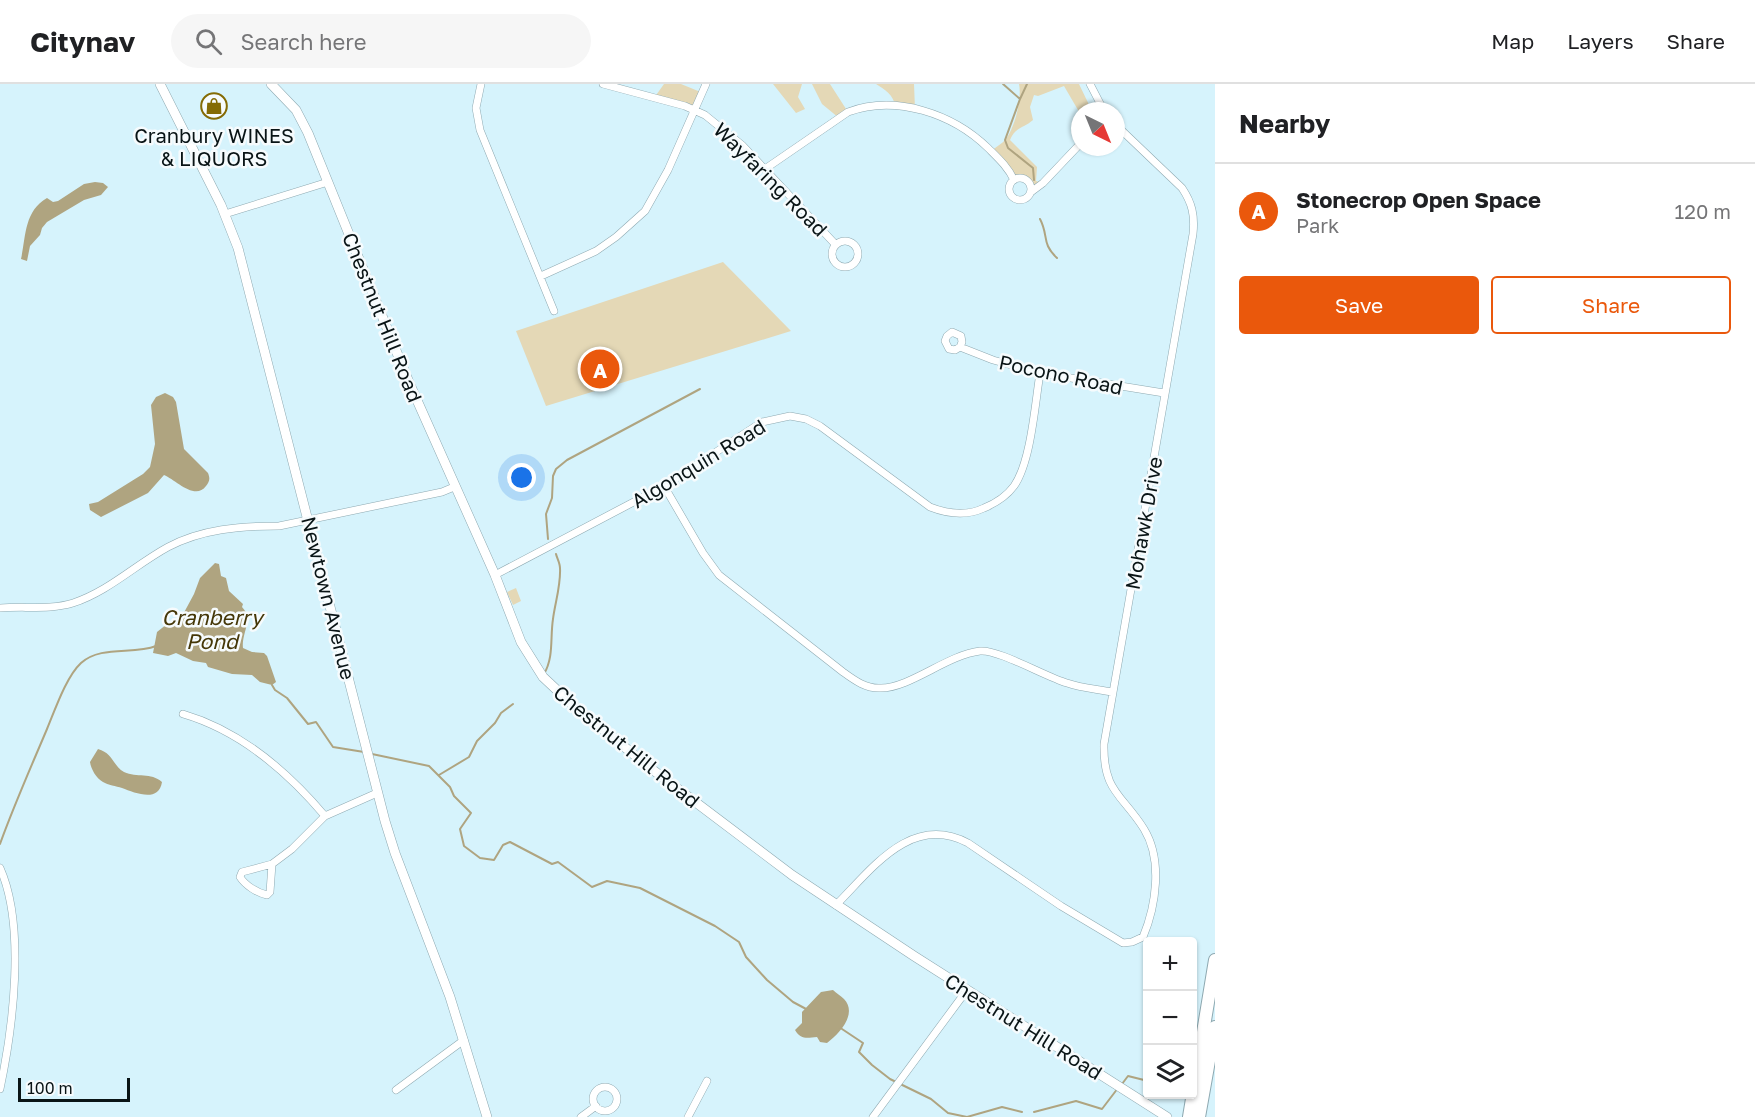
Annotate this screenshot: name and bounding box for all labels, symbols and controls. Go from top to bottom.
search box [171,14,591,68]
text: Citynav [30,25,135,58]
icon: search [192,25,225,58]
text: Search here [240,28,366,55]
text: Map [1491,28,1534,54]
text: Layers [1567,28,1634,54]
text: Share [1667,28,1725,54]
shop icon: Cranbury WINES & LIQUORS [199,91,229,121]
north arrow [1071,102,1125,156]
text: Nearby [1239,108,1330,139]
street label: Wayfaring Road [709,117,833,241]
place label: Cranbury WINES & LIQUORS [134,123,294,170]
text: Stonecrop Open Space [1296,186,1541,213]
text: A [1251,199,1266,223]
text: 120 m [1675,199,1731,223]
text: Park [1296,213,1339,237]
street label: Chestnut Hill Road [338,229,428,405]
button: Save [1239,276,1479,334]
button: Share [1491,276,1731,334]
pin: A [580,346,620,392]
street label: Pocono Road [997,349,1125,399]
street label: Algonquin Road [627,414,769,512]
street label: Mohawk Drive [1119,455,1167,591]
your location [507,463,536,492]
street label: Newtown Avenue [297,514,361,682]
water label: Cranberry Pond [162,604,266,654]
street label: Chestnut Hill Road [549,680,705,812]
map controls [1143,937,1197,1099]
button: + [1143,937,1197,991]
street label: Chestnut Hill Road [941,968,1107,1084]
button: − [1143,991,1197,1045]
button: layers [1143,1045,1197,1099]
scale bar [18,1075,130,1102]
text: 100 m [27,1078,73,1098]

